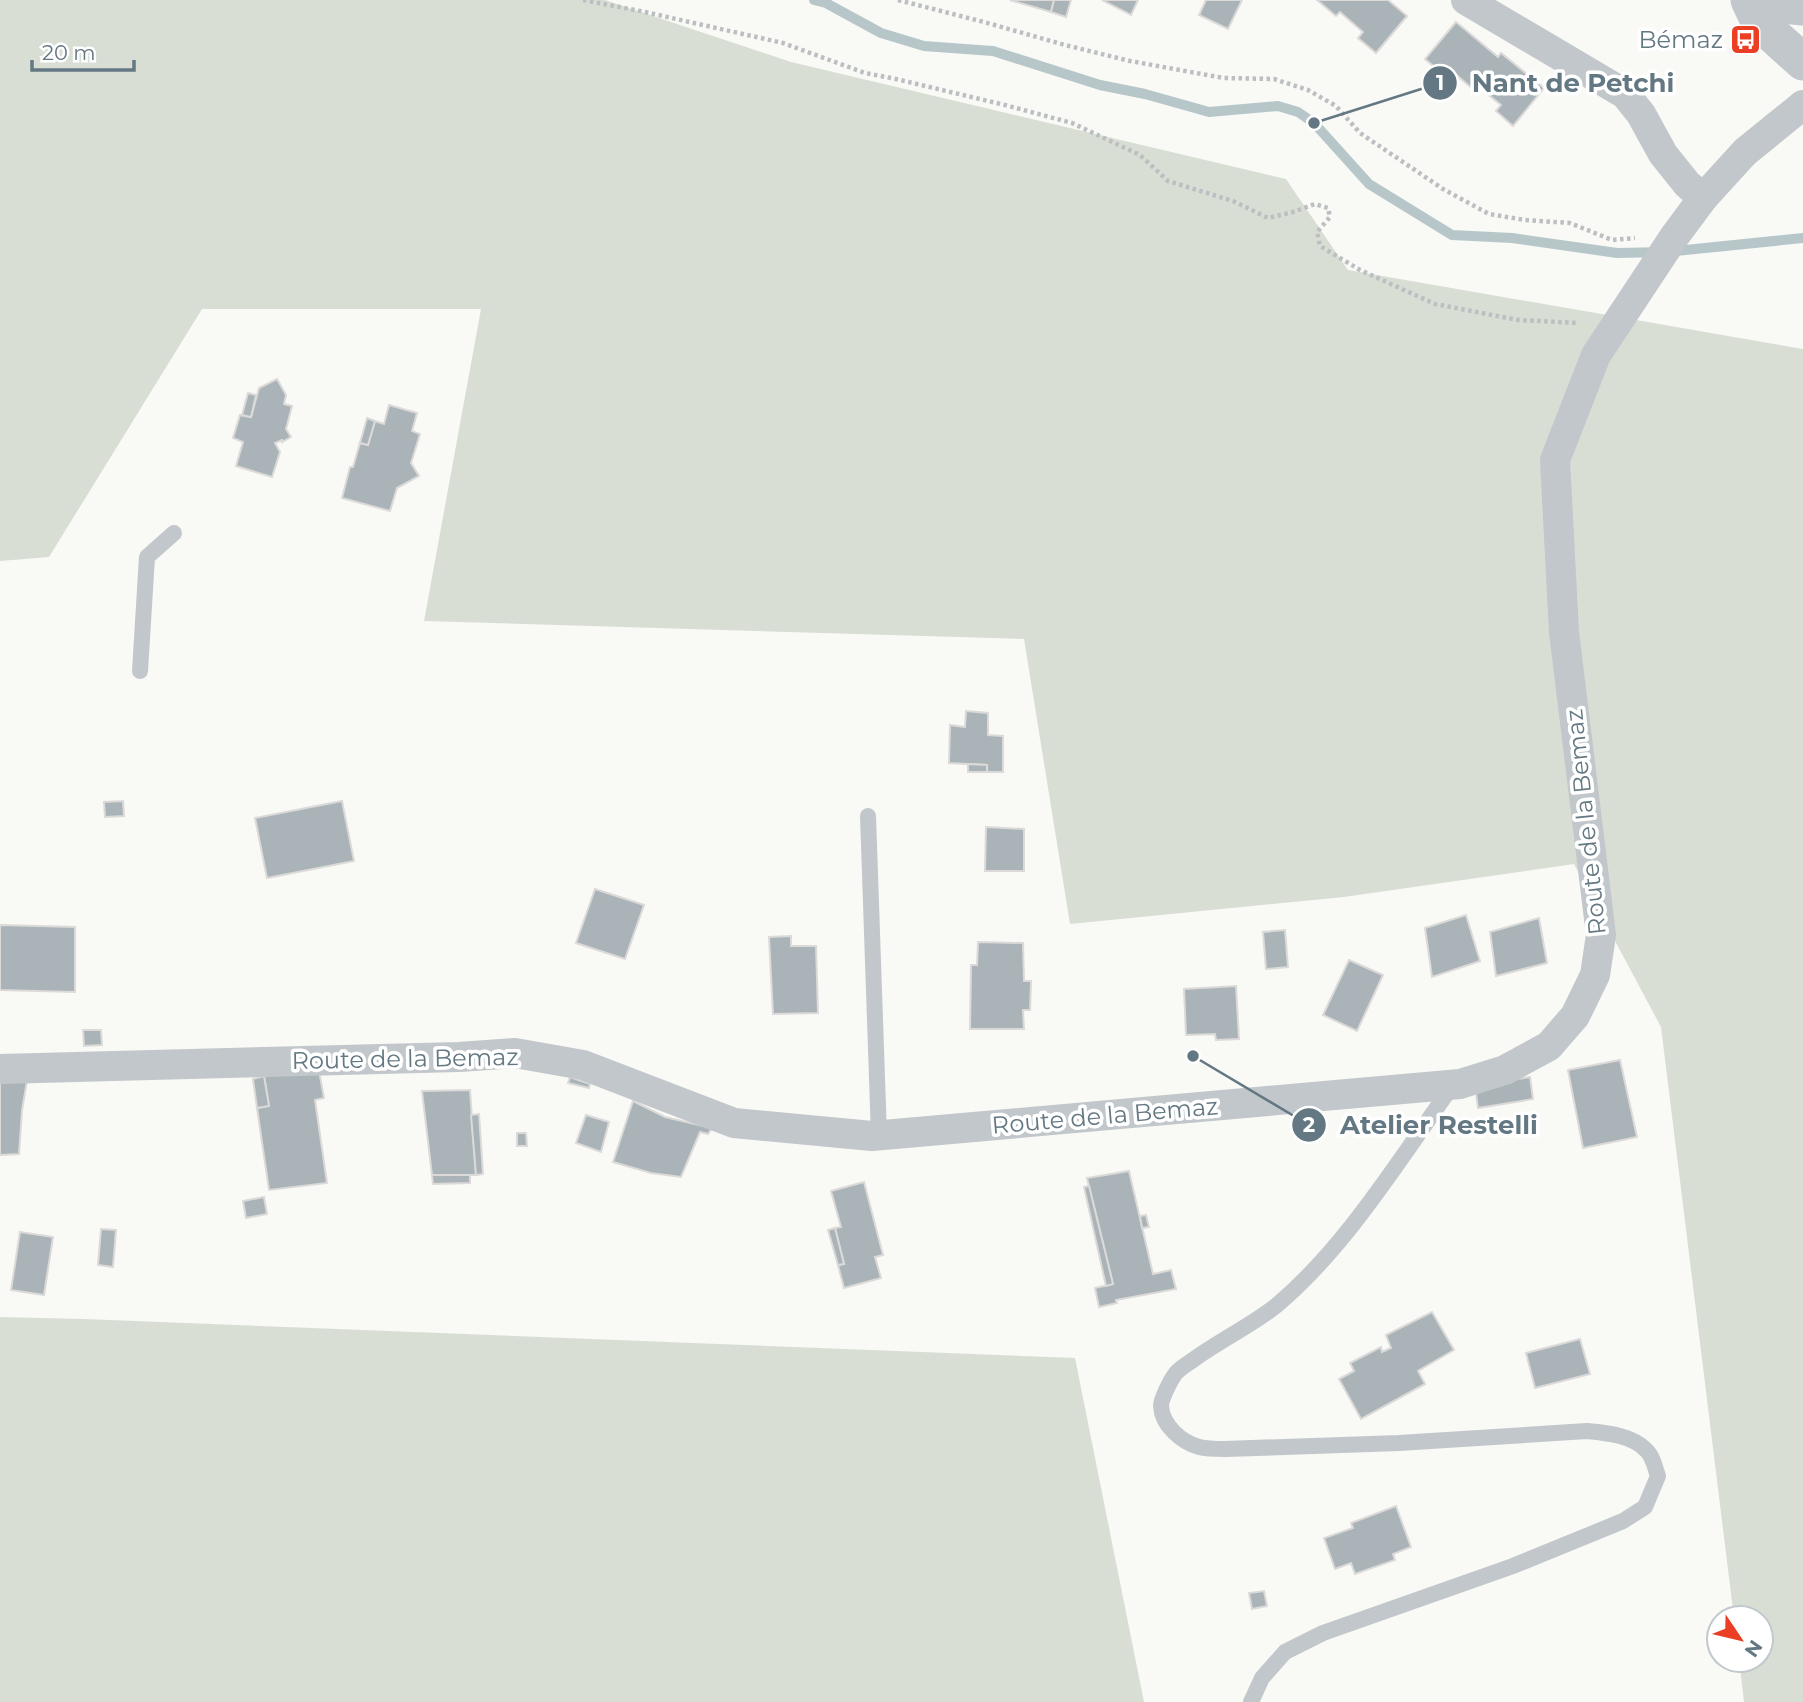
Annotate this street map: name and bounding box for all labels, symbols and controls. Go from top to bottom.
bus stop icon: Bémaz [1729,23,1763,57]
place label: Bémaz [1639,25,1723,54]
scale bar [32,28,133,72]
text: 20 m [42,40,96,65]
callout: Nant de Petchi [1422,59,1688,106]
text: Nant de Petchi [1472,67,1674,99]
text: 1 [1436,70,1444,95]
street label: Route de la Bemaz [1559,708,1612,936]
street label: Route de la Bemaz [291,1042,519,1075]
street label: Route de la Bemaz [991,1091,1219,1140]
callout: Atelier Restelli [1291,1102,1552,1149]
text: Atelier Restelli [1339,1109,1538,1141]
text: 2 [1303,1112,1315,1137]
north arrow [1705,1604,1775,1674]
text: N [1740,1636,1767,1661]

